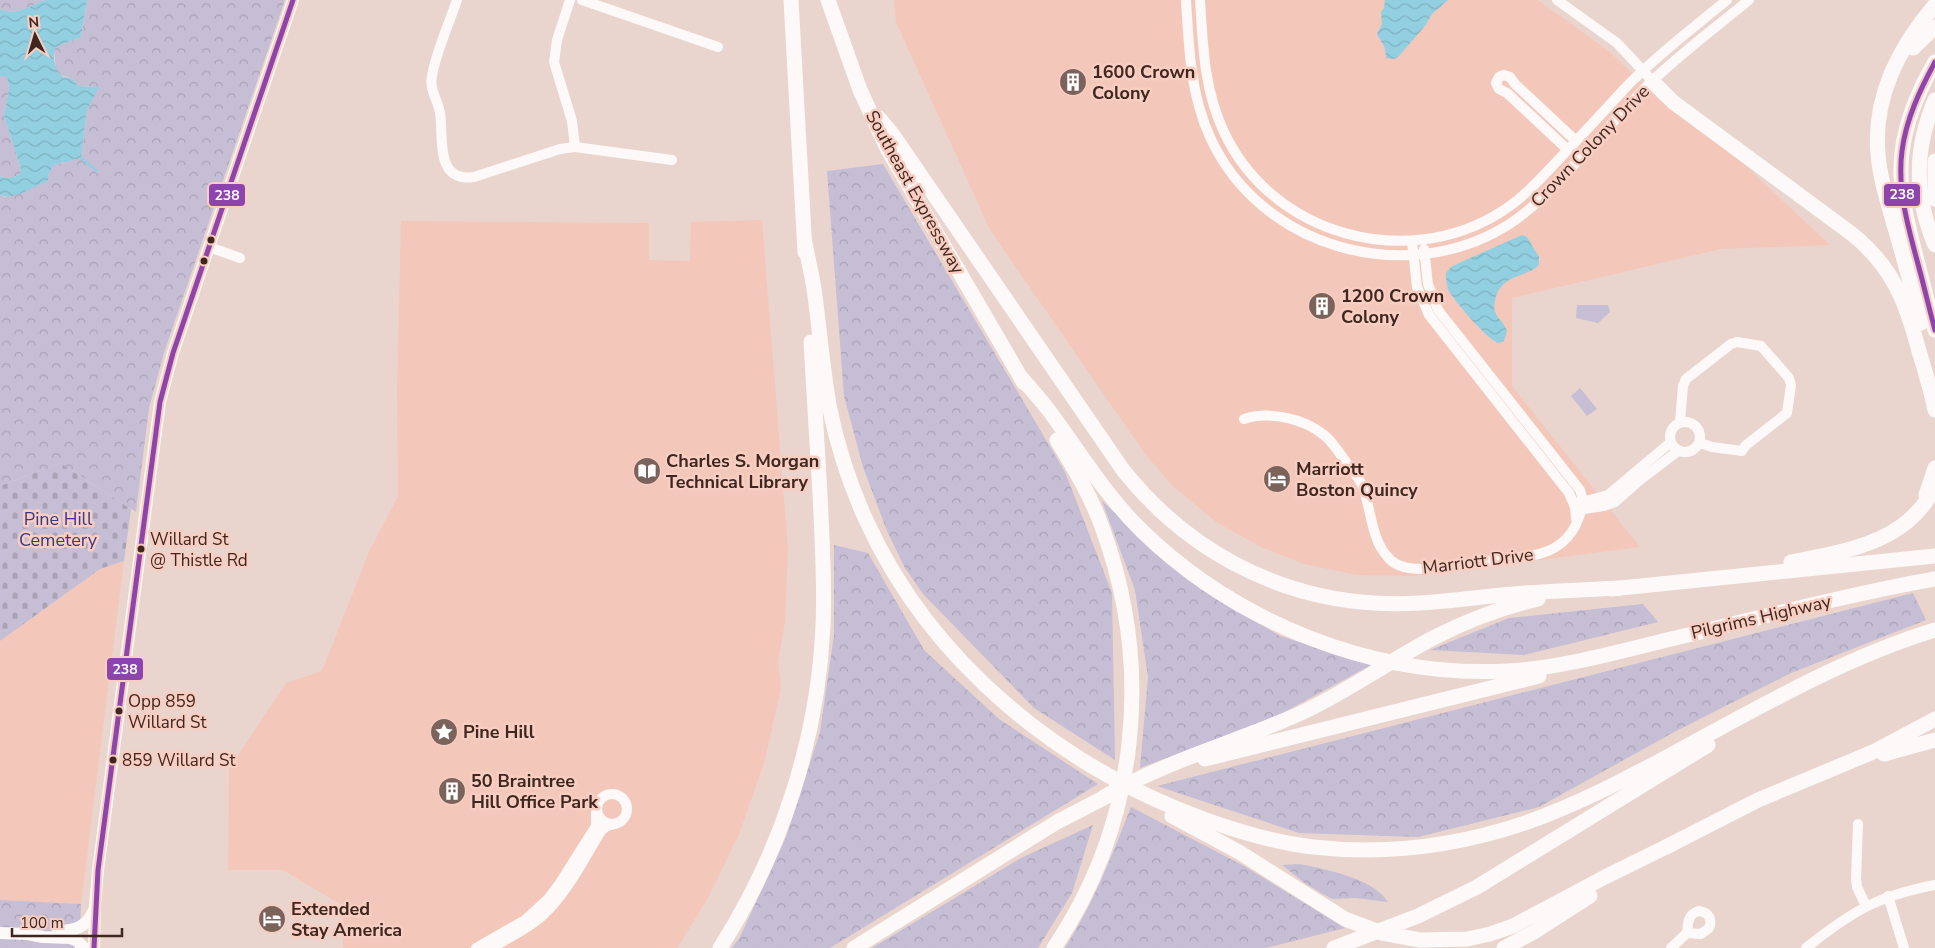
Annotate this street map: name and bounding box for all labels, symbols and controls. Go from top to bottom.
north arrow [10,10,60,60]
text: N [28,13,40,32]
place label: 1600 Crown Colony [1092,60,1195,105]
building icon: 1600 Crown Colony [1058,67,1088,97]
street label: Crown Colony Drive [1525,79,1655,213]
street label: Southeast Expressway [860,106,970,279]
line badge: 238 [208,183,246,207]
line badge: 238 [1883,183,1921,207]
text: 238 [1889,185,1915,204]
text: 238 [214,186,240,205]
unlabelled marker [206,235,216,245]
unlabelled marker [199,256,209,266]
place label: 1200 Crown Colony [1341,284,1444,329]
building icon: 1200 Crown Colony [1307,291,1337,321]
place label: Charles S. Morgan Technical Library [666,449,819,494]
library icon: Charles S. Morgan Technical Library [632,456,662,486]
place label: Marriott Boston Quincy [1296,457,1418,502]
hotel icon: Marriott Boston Quincy [1262,464,1292,494]
park label: Pine Hill Cemetery [19,507,98,552]
place label: Willard St @ Thistle Rd [150,528,248,572]
street label: Marriott Drive [1421,542,1535,580]
marker: Willard St @ Thistle Rd [136,544,146,554]
street label: Pilgrims Highway [1689,589,1834,645]
line badge: 238 [106,657,144,681]
text: 238 [112,660,138,679]
place label: Opp 859 Willard St [128,690,207,734]
marker: Opp 859 Willard St [114,706,124,716]
place icon: Pine Hill [429,717,459,747]
place label: Pine Hill [463,720,535,744]
place label: 859 Willard St [122,749,236,772]
marker: 859 Willard St [108,755,118,765]
place label: 50 Braintree Hill Office Park [471,769,598,814]
building icon: 50 Braintree Hill Office Park [437,776,467,806]
place label: Extended Stay America [291,897,402,942]
hotel icon: Extended Stay America [257,904,287,934]
scale bar [12,906,122,938]
text: 100 m [20,913,64,933]

